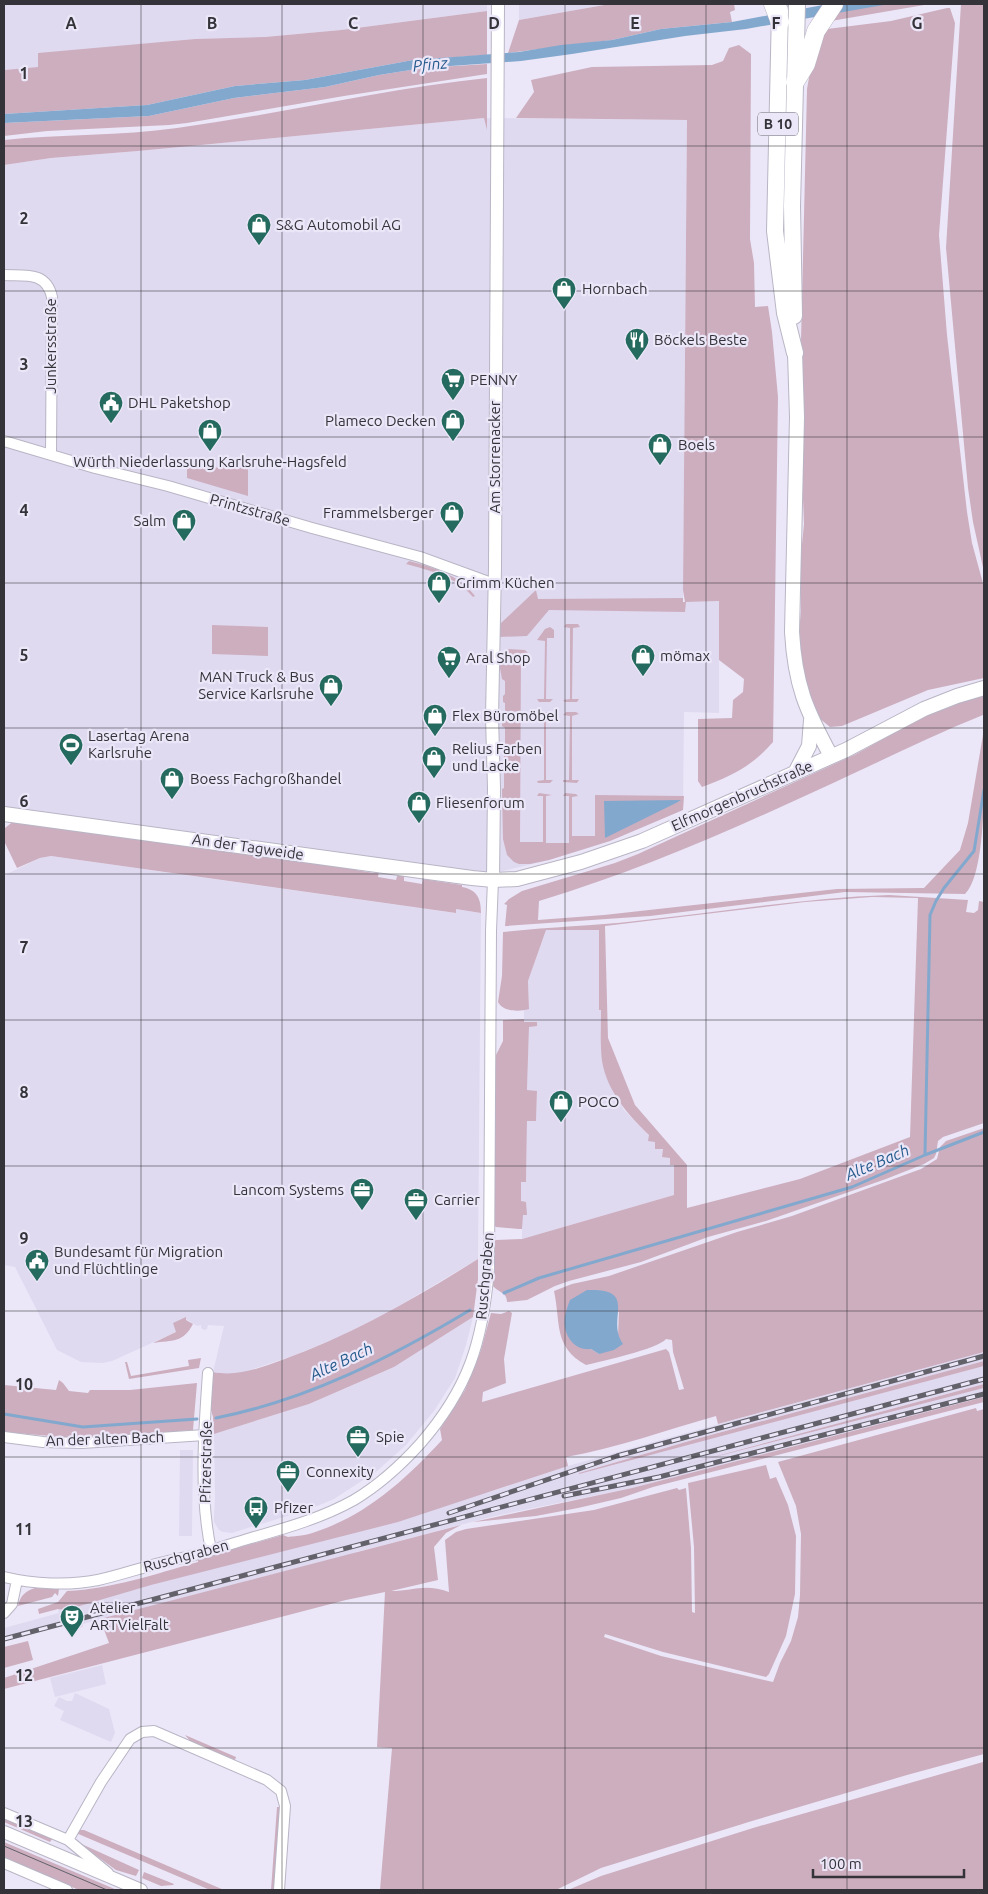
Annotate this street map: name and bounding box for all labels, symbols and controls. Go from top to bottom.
text: A [65,14,77,32]
text: B [207,14,217,32]
text: C [348,14,358,32]
text: D [488,14,500,32]
text: E [630,14,640,32]
text: F [772,14,781,32]
text: G [911,14,923,32]
water label: Pfinz [412,53,449,76]
text: 1 [19,64,29,82]
road number: B 10 [758,112,798,136]
text: 2 [19,209,29,227]
shop icon: S&G Automobil AG [246,212,272,246]
place label: S&G Automobil AG [276,216,401,233]
shop icon: Hornbach [551,276,577,310]
place label: Hornbach [582,280,648,297]
street label: Junkersstraße [42,298,59,394]
restaurant icon: Böckels Beste [624,327,650,361]
place label: Böckels Beste [654,331,747,348]
text: 3 [19,355,29,373]
supermarket icon: PENNY [440,367,466,401]
place label: PENNY [470,371,518,388]
public building icon: DHL Paketshop [98,390,124,424]
place label: DHL Paketshop [128,394,231,411]
street label: Am Storrenacker [486,400,503,513]
shop icon: Plameco Decken [440,408,466,442]
place label: Plameco Decken [325,412,436,429]
shop icon: Würth Niederlassung Karlsruhe-Hagsfeld [197,418,223,452]
shop icon: Boels [647,432,673,466]
place label: Boels [678,436,715,453]
place label: Würth Niederlassung Karlsruhe-Hagsfeld [73,453,347,470]
street label: Printzstraße [208,490,292,529]
shop icon: Frammelsberger [439,500,465,534]
text: 4 [19,501,29,519]
place label: Frammelsberger [323,504,434,521]
shop icon: Salm [171,508,197,542]
place label: Salm [134,512,166,529]
shop icon: Grimm Küchen [426,570,452,604]
place label: Grimm Küchen [456,574,555,591]
shop icon: mömax [630,643,656,677]
supermarket icon: Aral Shop [436,645,462,679]
text: 5 [19,646,29,664]
place label: mömax [660,647,710,664]
place label: Aral Shop [466,649,530,666]
place label: MAN Truck & Bus Service Karlsruhe [198,668,314,702]
shop icon: MAN Truck & Bus Service Karlsruhe [318,673,344,707]
shop icon: Flex Büromöbel [422,703,448,737]
place label: Flex Büromöbel [452,707,558,724]
place label: Lasertag Arena Karlsruhe [88,727,189,761]
sports icon: Lasertag Arena Karlsruhe [58,732,84,766]
place label: Relius Farben und Lacke [452,740,542,774]
shop icon: Relius Farben und Lacke [421,745,447,779]
street label: Elfmorgenbruchstraße [669,757,815,834]
shop icon: Boess Fachgroßhandel [159,766,185,800]
place label: Boess Fachgroßhandel [190,770,342,787]
shop icon: Fliesenforum [406,790,432,824]
text: 6 [19,792,29,810]
place label: Fliesenforum [436,794,525,811]
street label: An der Tagweide [191,830,305,863]
text: 7 [19,938,29,956]
text: 8 [19,1083,29,1101]
shop icon: POCO [548,1089,574,1123]
place label: POCO [578,1093,619,1110]
water label: Alte Bach [842,1141,912,1184]
office icon: Lancom Systems [349,1177,375,1211]
place label: Lancom Systems [233,1181,344,1198]
office icon: Carrier [403,1187,429,1221]
place label: Carrier [434,1191,480,1208]
text: 9 [19,1229,29,1247]
street label: Ruschgraben [472,1232,497,1320]
place label: Bundesamt für Migration und Flüchtlinge [54,1243,223,1277]
public building icon: Bundesamt für Migration und Flüchtlinge [24,1248,50,1282]
water label: Alte Bach [306,1339,375,1384]
text: 10 [15,1375,33,1393]
street label: Pfizerstraße [196,1421,215,1503]
office icon: Spie [345,1424,371,1458]
street label: An der alten Bach [45,1428,164,1449]
place label: Spie [376,1428,405,1445]
office icon: Connexity [275,1459,301,1493]
place label: Connexity [306,1463,374,1480]
bus stop icon: Pfizer [243,1495,269,1529]
place label: Pfizer [274,1499,313,1516]
text: 11 [15,1520,33,1538]
street label: Ruschgraben [141,1536,230,1575]
place label: Atelier ARTVielFalt [90,1599,169,1633]
theatre icon: Atelier ARTVielFalt [59,1604,85,1638]
text: 12 [15,1666,33,1684]
text: 13 [15,1812,33,1830]
scale bar [813,1846,964,1878]
text: 100 m [820,1855,862,1872]

